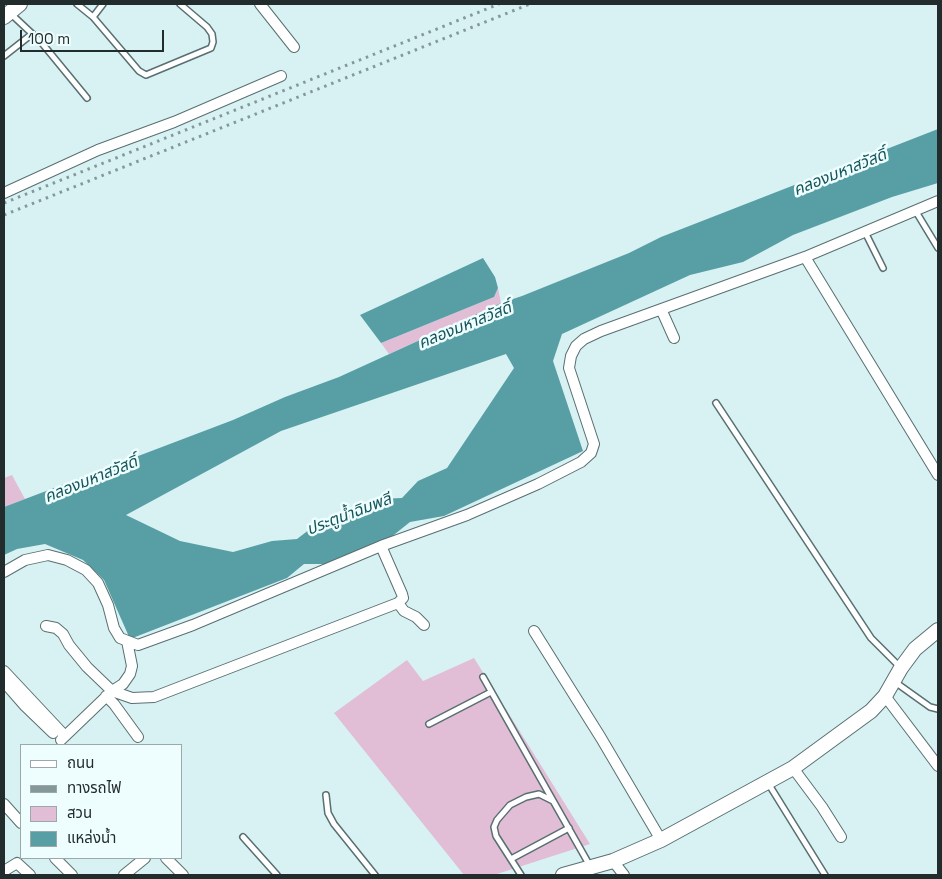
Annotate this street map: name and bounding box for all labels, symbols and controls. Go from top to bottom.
scale bar [22,20,166,52]
text: 100 m [28,29,70,48]
water label: คลองมหาสวัสดิ์ [791,146,889,200]
water label: คลองมหาสวัสดิ์ [416,299,514,353]
water label: คลองมหาสวัสดิ์ [42,453,140,507]
water label: ประตูน้ำฉิมพลี [304,490,394,540]
legend [20,744,182,859]
text: ถนน [67,753,94,772]
text: ทางรถไฟ [67,778,121,797]
text: สวน [67,803,92,822]
text: แหล่งน้ำ [67,828,116,847]

